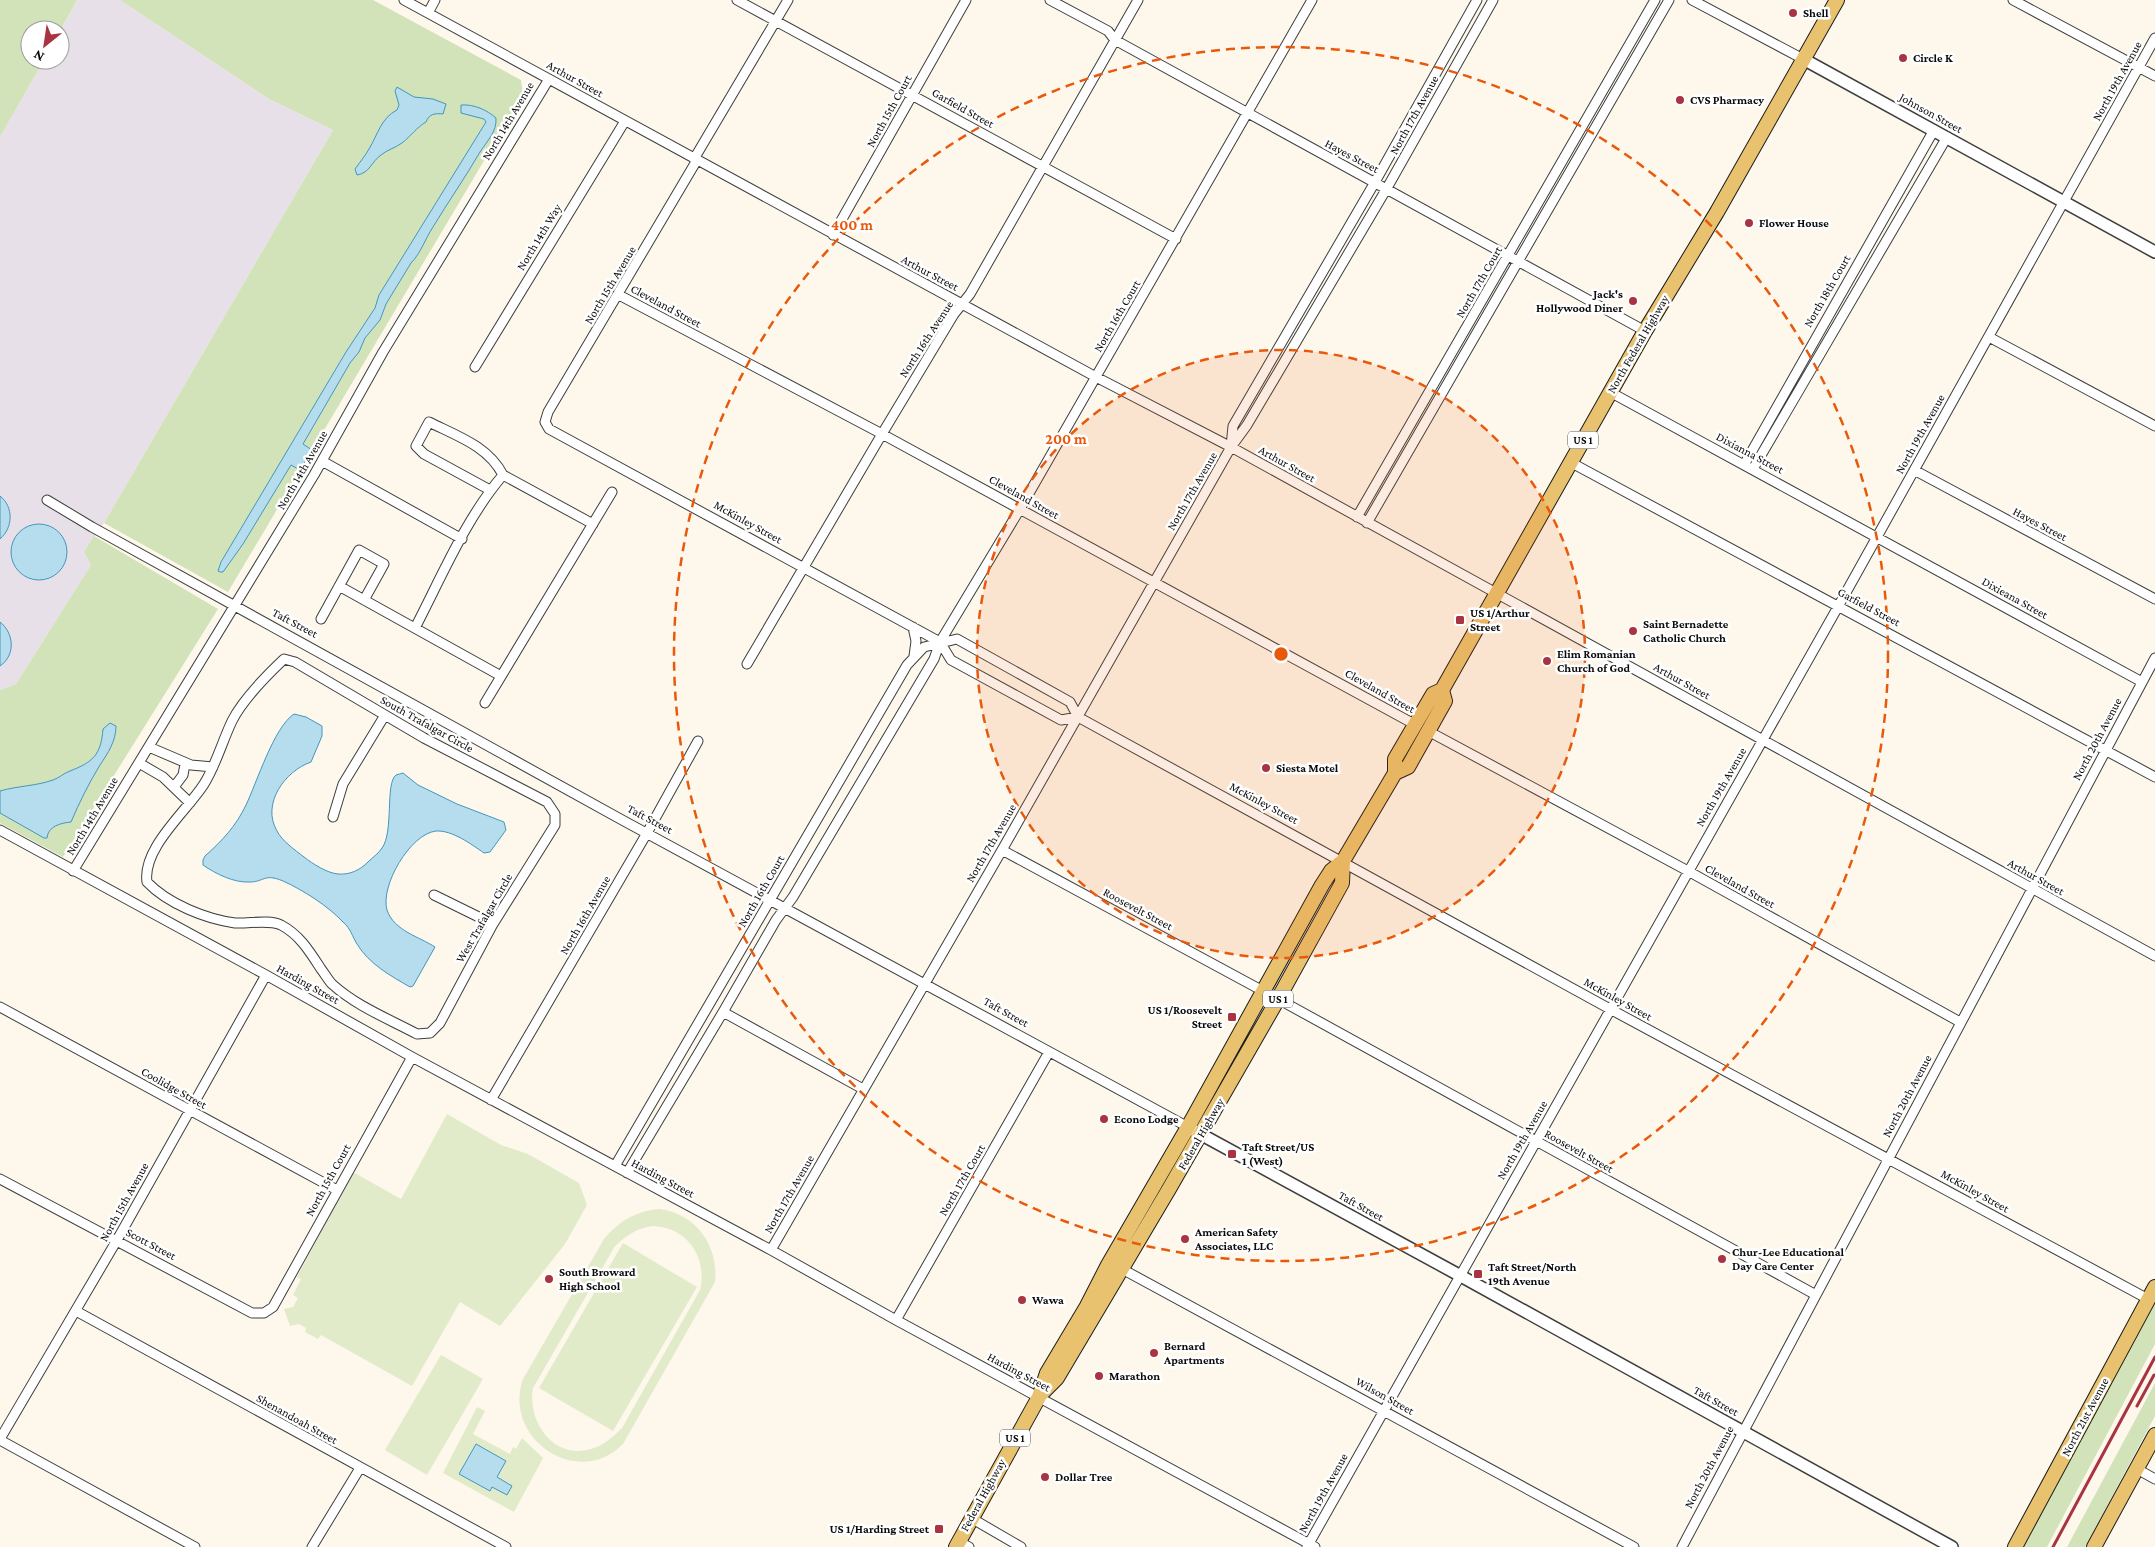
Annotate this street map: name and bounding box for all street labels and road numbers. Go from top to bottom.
street label: North 19th Avenue [2089,39,2145,123]
street label: Arthur Street [544,58,607,101]
street label: North 15th Court [863,71,915,150]
street label: North 17th Avenue [1387,73,1441,157]
street label: North 14th Avenue [479,79,537,163]
street label: Garfield Street [929,85,997,131]
street label: Johnson Street [1896,89,1966,137]
street label: Hayes Street [1323,136,1382,177]
street label: North 14th Way [514,201,565,273]
street label: North 17th Court [1453,243,1506,320]
street label: North 15th Avenue [581,244,639,326]
street label: North 18th Court [1801,251,1854,330]
street label: Arthur Street [899,252,962,294]
street label: North 16th Court [1091,277,1144,355]
street label: Cleveland Street [628,282,705,331]
street label: North Federal Highway [1604,292,1672,396]
street label: North 16th Avenue [896,298,956,380]
street label: North 19th Avenue [1892,392,1948,476]
street label: North 14th Avenue [274,428,330,512]
street label: Dixianna Street [1714,429,1787,477]
road number: US 1 [1568,432,1598,448]
street label: Arthur Street [1256,443,1319,486]
street label: North 17th Avenue [1164,449,1220,533]
street label: Cleveland Street [986,472,1062,523]
street label: McKinley Street [711,498,785,547]
street label: Hayes Street [2011,504,2070,545]
street label: Dixieana Street [1980,574,2051,622]
street label: Garfield Street [1835,585,1904,630]
street label: Taft Street [270,605,321,641]
street label: Arthur Street [1651,660,1714,703]
street label: Cleveland Street [1342,666,1418,717]
street label: South Trafalgar Circle [378,693,476,755]
street label: North 20th Avenue [2069,695,2125,783]
street label: North 19th Avenue [1693,745,1749,829]
street label: North 14th Avenue [63,774,121,858]
street label: McKinley Street [1227,779,1302,827]
street label: Taft Street [625,801,676,837]
street label: North 17th Avenue [963,801,1019,885]
street label: North 16th Court [735,852,788,930]
street label: Arthur Street [2005,856,2068,899]
street label: Cleveland Street [1702,861,1778,912]
street label: West Trafalgar Circle [453,871,515,965]
street label: North 16th Avenue [557,873,613,957]
street label: Roosevelt Street [1101,885,1176,934]
street label: Harding Street [274,961,343,1007]
street label: McKinley Street [1581,975,1655,1024]
road number: US 1 [1263,991,1293,1008]
street label: Taft Street [981,994,1032,1031]
street label: North 20th Avenue [1879,1052,1935,1140]
street label: Coolidge Street [139,1064,210,1112]
street label: Federal Highway [1175,1095,1227,1172]
street label: North 19th Avenue [1494,1098,1550,1182]
street label: Roosevelt Street [1542,1126,1617,1176]
street label: North 15th Court [302,1140,354,1219]
street label: North 17th Court [936,1141,989,1218]
street label: North 17th Avenue [761,1152,817,1236]
street label: Harding Street [629,1156,698,1201]
street label: North 15th Avenue [96,1160,152,1244]
street label: McKinley Street [1938,1167,2012,1216]
street label: Taft Street [1336,1188,1387,1225]
street label: Scott Street [124,1225,179,1264]
street label: Harding Street [985,1350,1054,1395]
street label: Wilson Street [1353,1374,1418,1418]
street label: North 21st Avenue [2058,1375,2112,1459]
street label: Taft Street [1691,1383,1742,1420]
street label: Shenandoah Street [254,1391,341,1448]
street label: North 20th Avenue [1681,1423,1737,1511]
road number: US 1 [1000,1430,1030,1446]
street label: North 19th Avenue [1295,1451,1351,1535]
street label: Federal Highway [957,1456,1009,1534]

